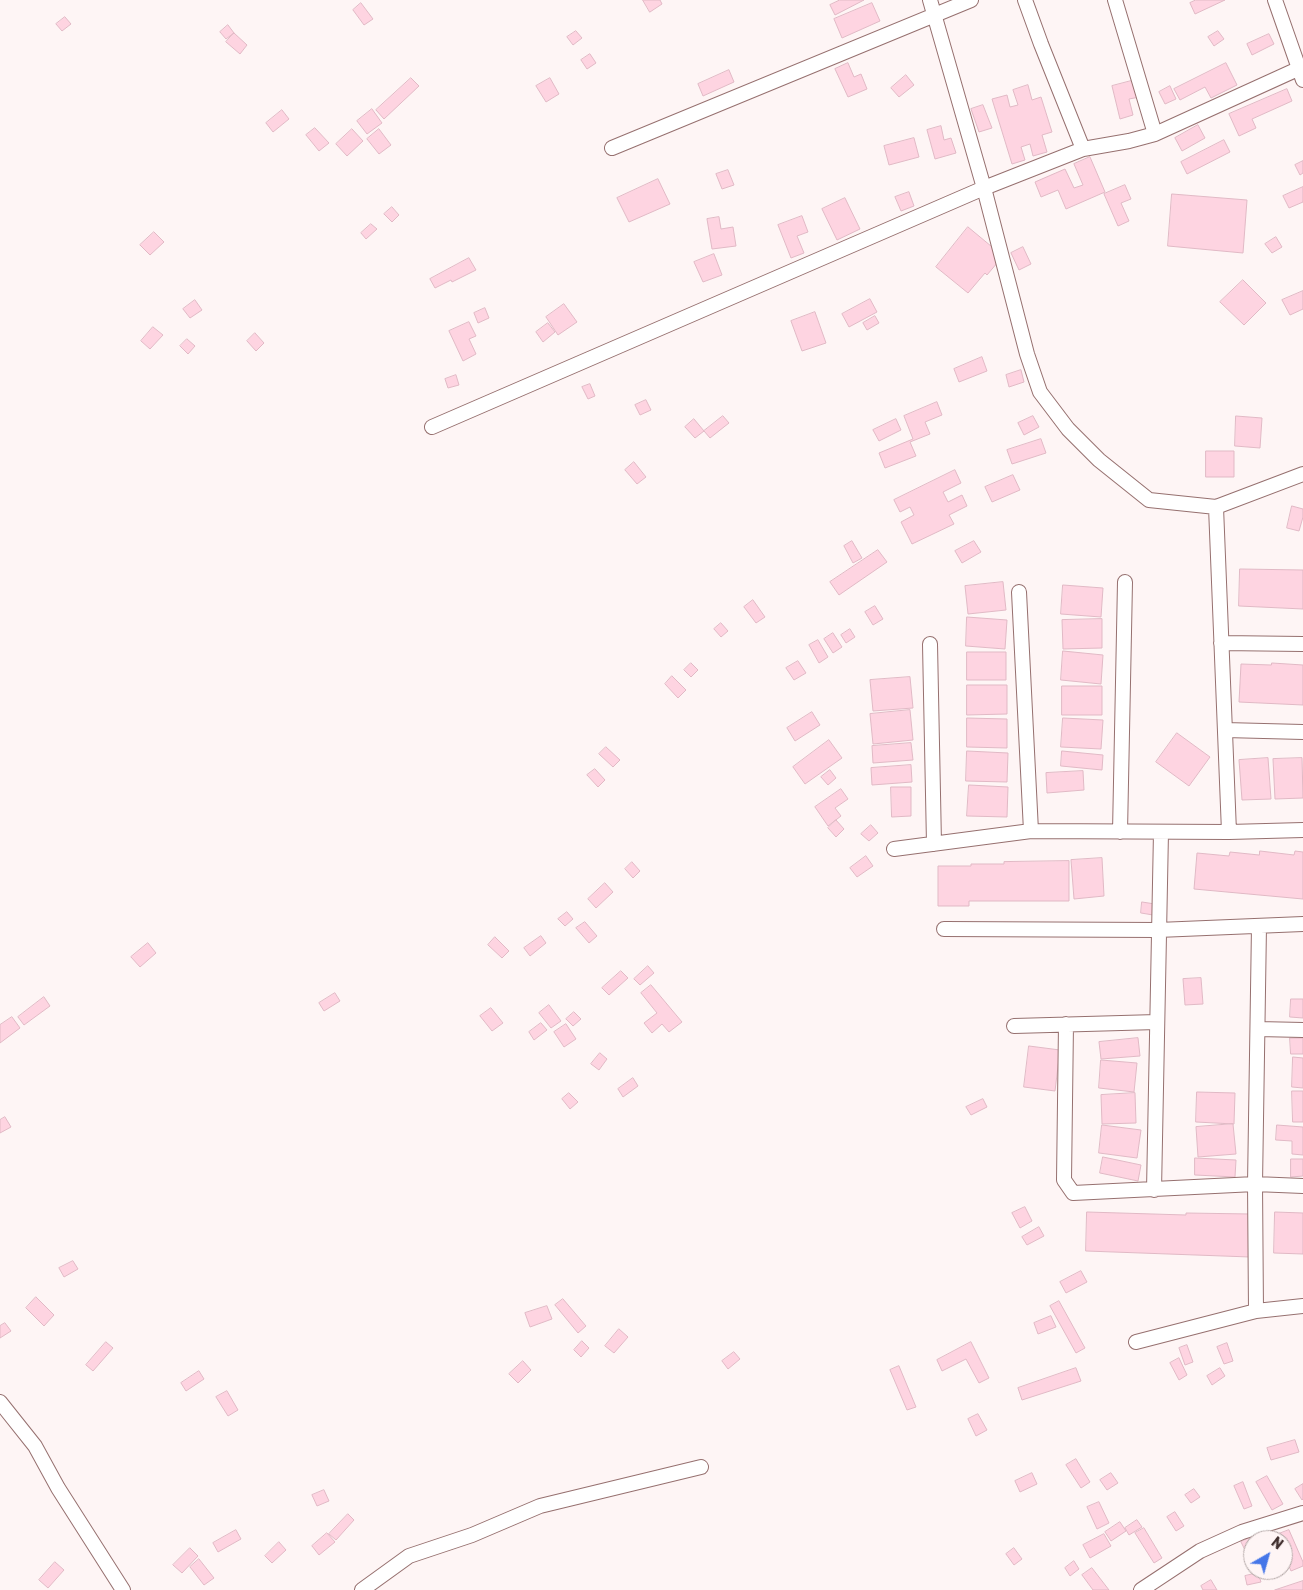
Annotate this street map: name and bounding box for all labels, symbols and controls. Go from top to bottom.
north arrow [1243,1530,1293,1580]
text: N [1268,1534,1286,1553]

